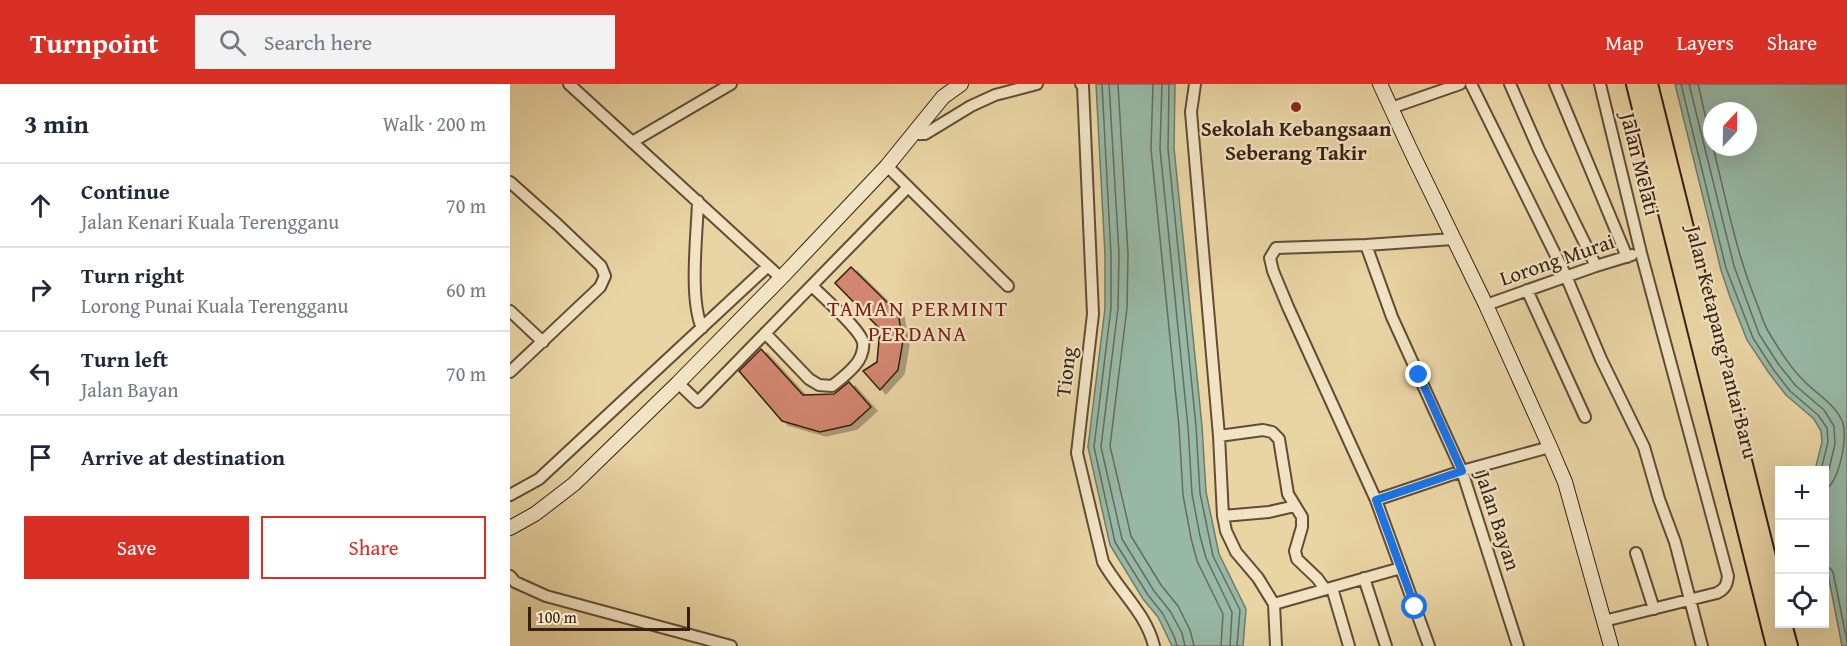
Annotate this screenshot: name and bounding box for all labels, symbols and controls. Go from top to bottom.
search box [195,15,615,69]
text: Turnpoint [30,22,159,63]
icon: search [216,26,249,59]
text: Search here [264,26,372,58]
text: Map [1605,27,1644,58]
text: Layers [1677,27,1734,58]
text: Share [1767,27,1817,58]
marker: Sekolah Kebangsaan Seberang Takir [1289,100,1303,114]
north arrow [1703,102,1757,156]
text: 3 min [24,104,89,143]
street label: Jalan Melati [1612,106,1668,219]
text: Walk · 200 m [383,109,486,138]
place label: Sekolah Kebangsaan Seberang Takir [1201,113,1392,168]
text: Continue [81,175,170,207]
icon: ahead [24,189,57,222]
text: 70 m [446,191,486,220]
text: Jalan Kenari Kuala Terengganu [81,207,339,236]
street label: Jalan Ketapang Pantai Baru [1678,219,1767,462]
street label: Lorong Murai [1495,225,1619,294]
text: Turn right [81,259,184,291]
icon: right [24,273,57,306]
text: 60 m [446,275,486,304]
text: Lorong Punai Kuala Terengganu [81,291,348,320]
district label: TAMAN PERMINT PERDANA [827,292,1009,349]
text: Turn left [81,343,168,375]
street label: Tiong [1047,344,1084,399]
icon: left [24,357,57,390]
text: 70 m [446,359,486,388]
route end [1405,361,1431,387]
text: Jalan Bayan [81,375,179,404]
icon: arrive [24,441,57,474]
text: Arrive at destination [81,441,285,473]
street label: Jalan Bayan [1467,464,1529,575]
map controls [1775,466,1829,628]
button: + [1775,466,1829,520]
button: Save [24,516,249,579]
button: Share [261,516,486,579]
button: − [1775,520,1829,574]
button: locate [1775,574,1829,628]
route start [1401,593,1427,619]
scale bar [528,604,690,632]
text: 100 m [537,605,577,629]

